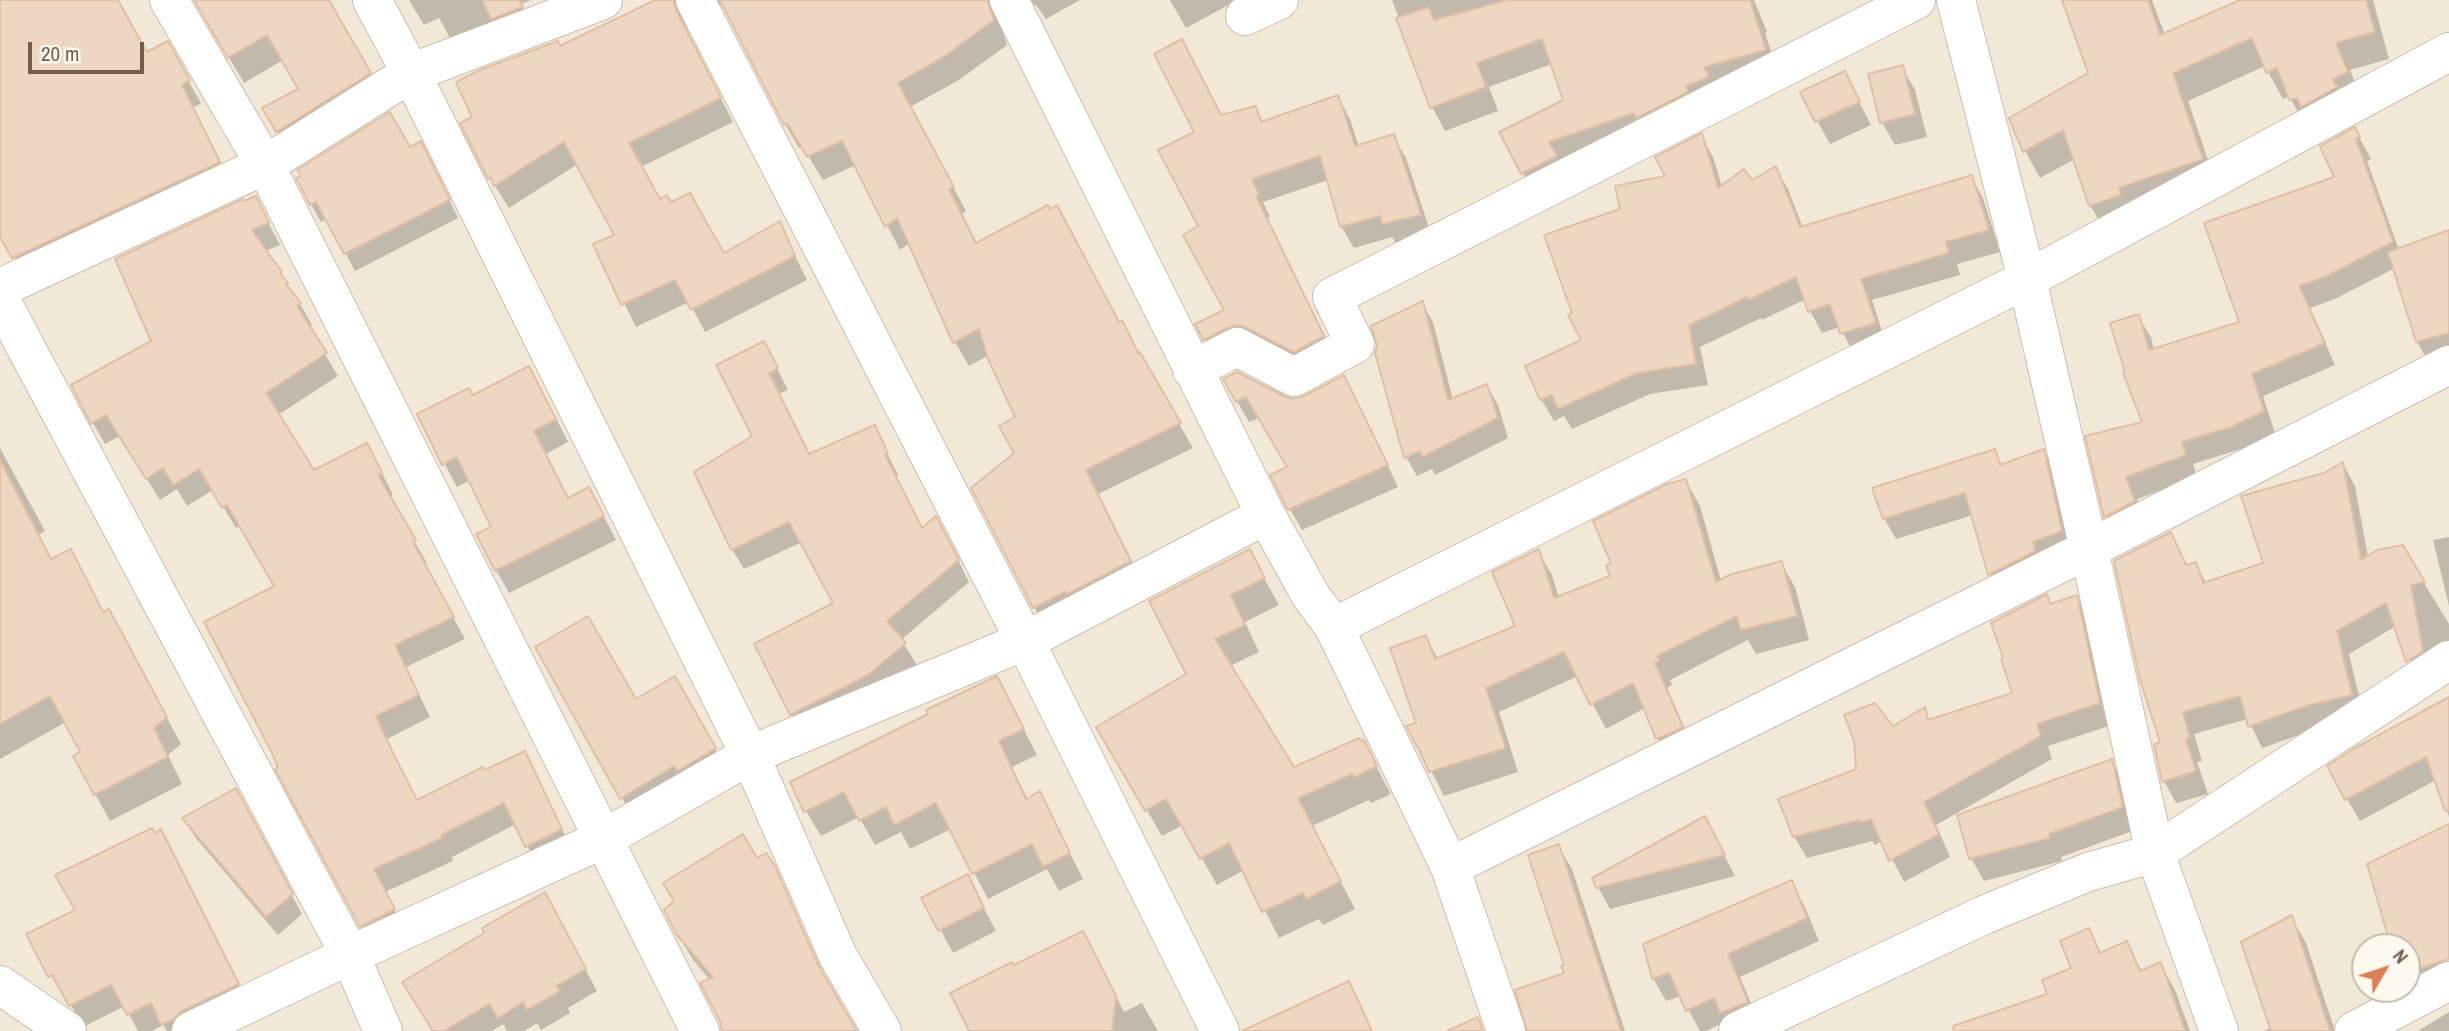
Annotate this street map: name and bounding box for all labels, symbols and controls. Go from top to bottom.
scale bar [32,28,147,72]
text: 20 m [41,39,79,68]
north arrow [2351,933,2421,1003]
text: N [2387,943,2414,969]

